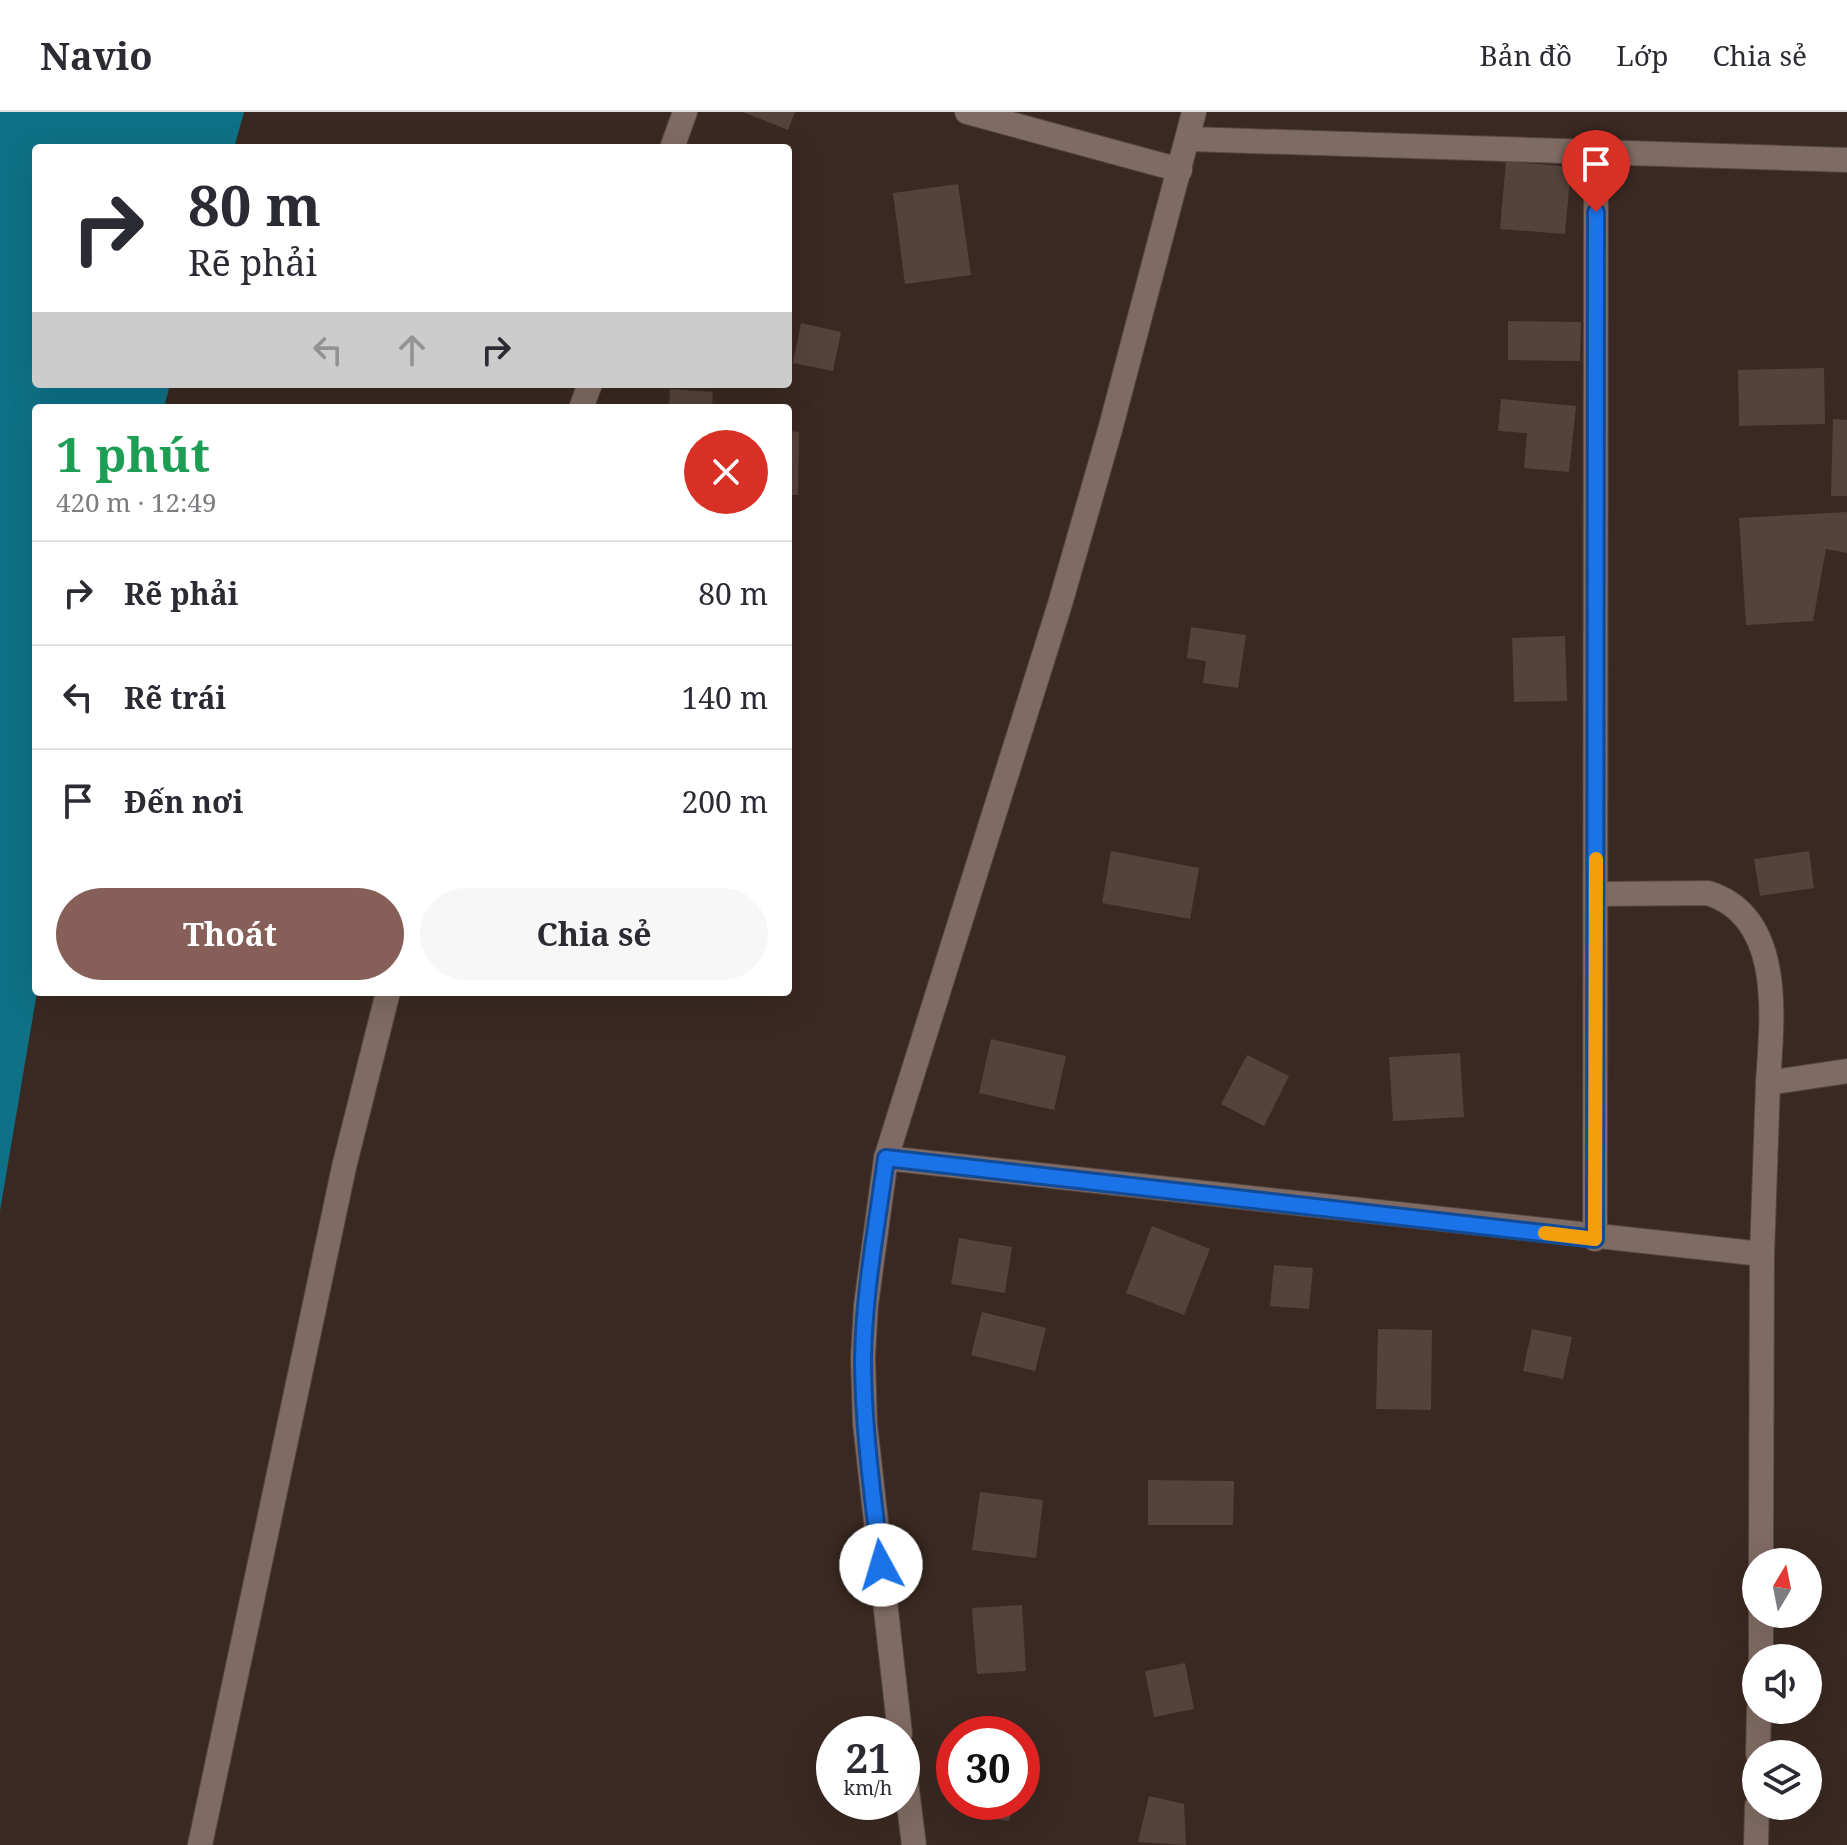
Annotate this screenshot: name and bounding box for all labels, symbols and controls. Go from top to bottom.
text: Navio [40,29,152,81]
text: Bản đồ [1479,36,1572,74]
text: Lớp [1616,36,1668,74]
text: Chia sẻ [1712,36,1807,74]
pin [1562,130,1630,212]
icon: arrive [1574,142,1618,186]
text: 80 m [188,166,321,242]
icon: right [56,176,160,280]
text: Rẽ phải [188,238,317,287]
icon: left [306,328,350,372]
icon: ahead [390,328,434,372]
icon: right [474,328,518,372]
text: 1 phút [56,421,210,486]
button: close [684,430,768,514]
text: 420 m · 12:49 [56,484,217,520]
icon: right [56,571,100,615]
text: Rẽ phải [124,573,238,614]
text: 80 m [698,573,768,614]
icon: left [56,675,100,719]
text: Rẽ trái [124,677,226,718]
text: 140 m [682,677,768,718]
icon: arrive [56,779,100,823]
text: Đến nơi [124,781,243,822]
text: 200 m [682,781,768,822]
button: Thoát [56,888,404,980]
button: Chia sẻ [420,888,768,980]
position arrow [839,1523,923,1607]
north arrow [1742,1548,1822,1628]
map controls [1742,1548,1822,1820]
button: sound [1742,1644,1822,1724]
speed limit sign: 30 [936,1716,1040,1820]
text: 21 [845,1730,891,1785]
button: layers [1742,1740,1822,1820]
text: km/h [843,1774,893,1801]

